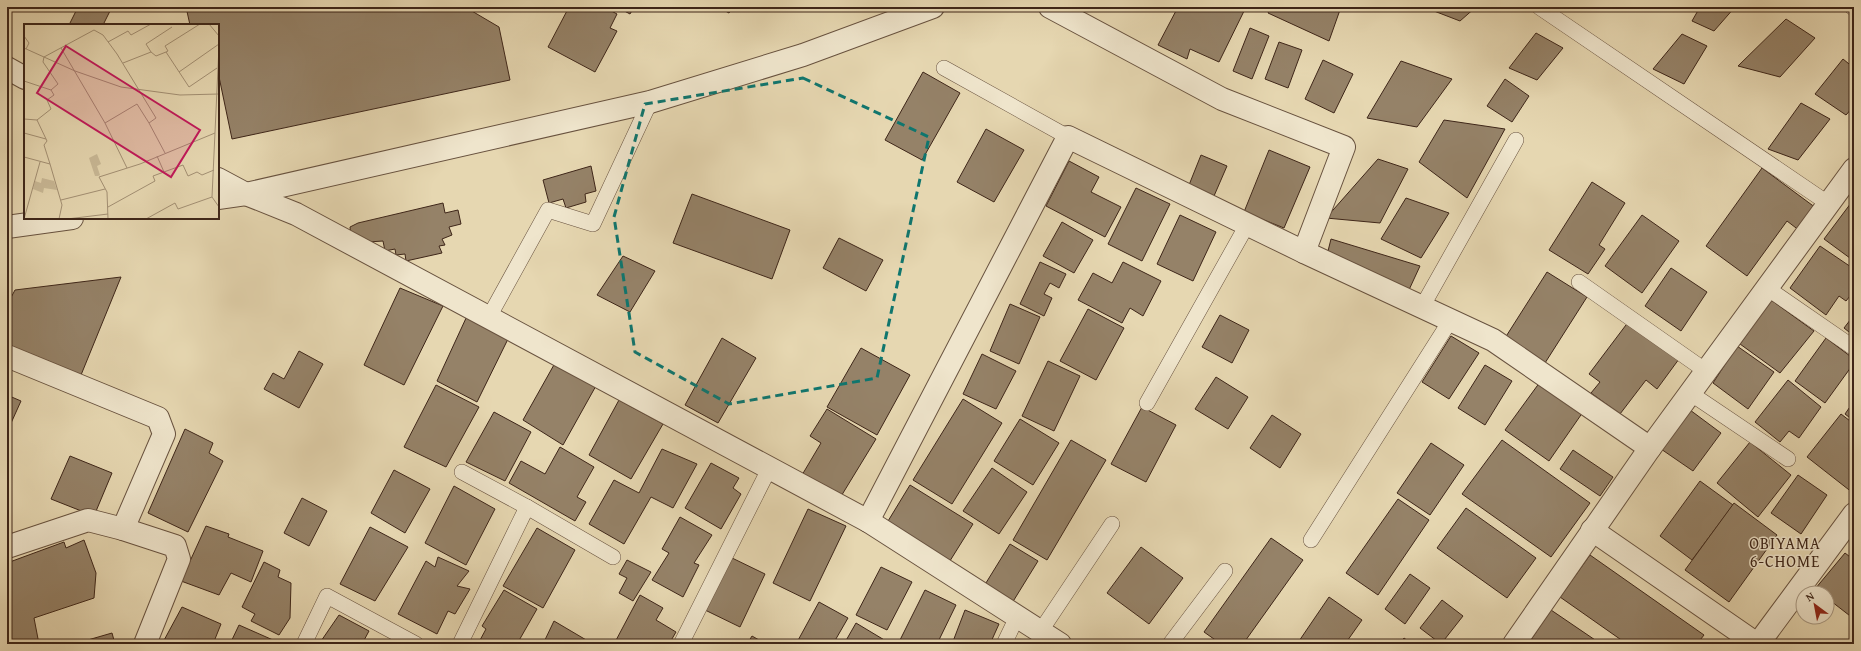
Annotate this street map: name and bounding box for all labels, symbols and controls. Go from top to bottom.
inset map [24,24,219,219]
district label: OBIYAMA 6-CHOME [1749,531,1821,573]
north arrow [1795,585,1835,625]
text: N [1802,587,1818,605]

